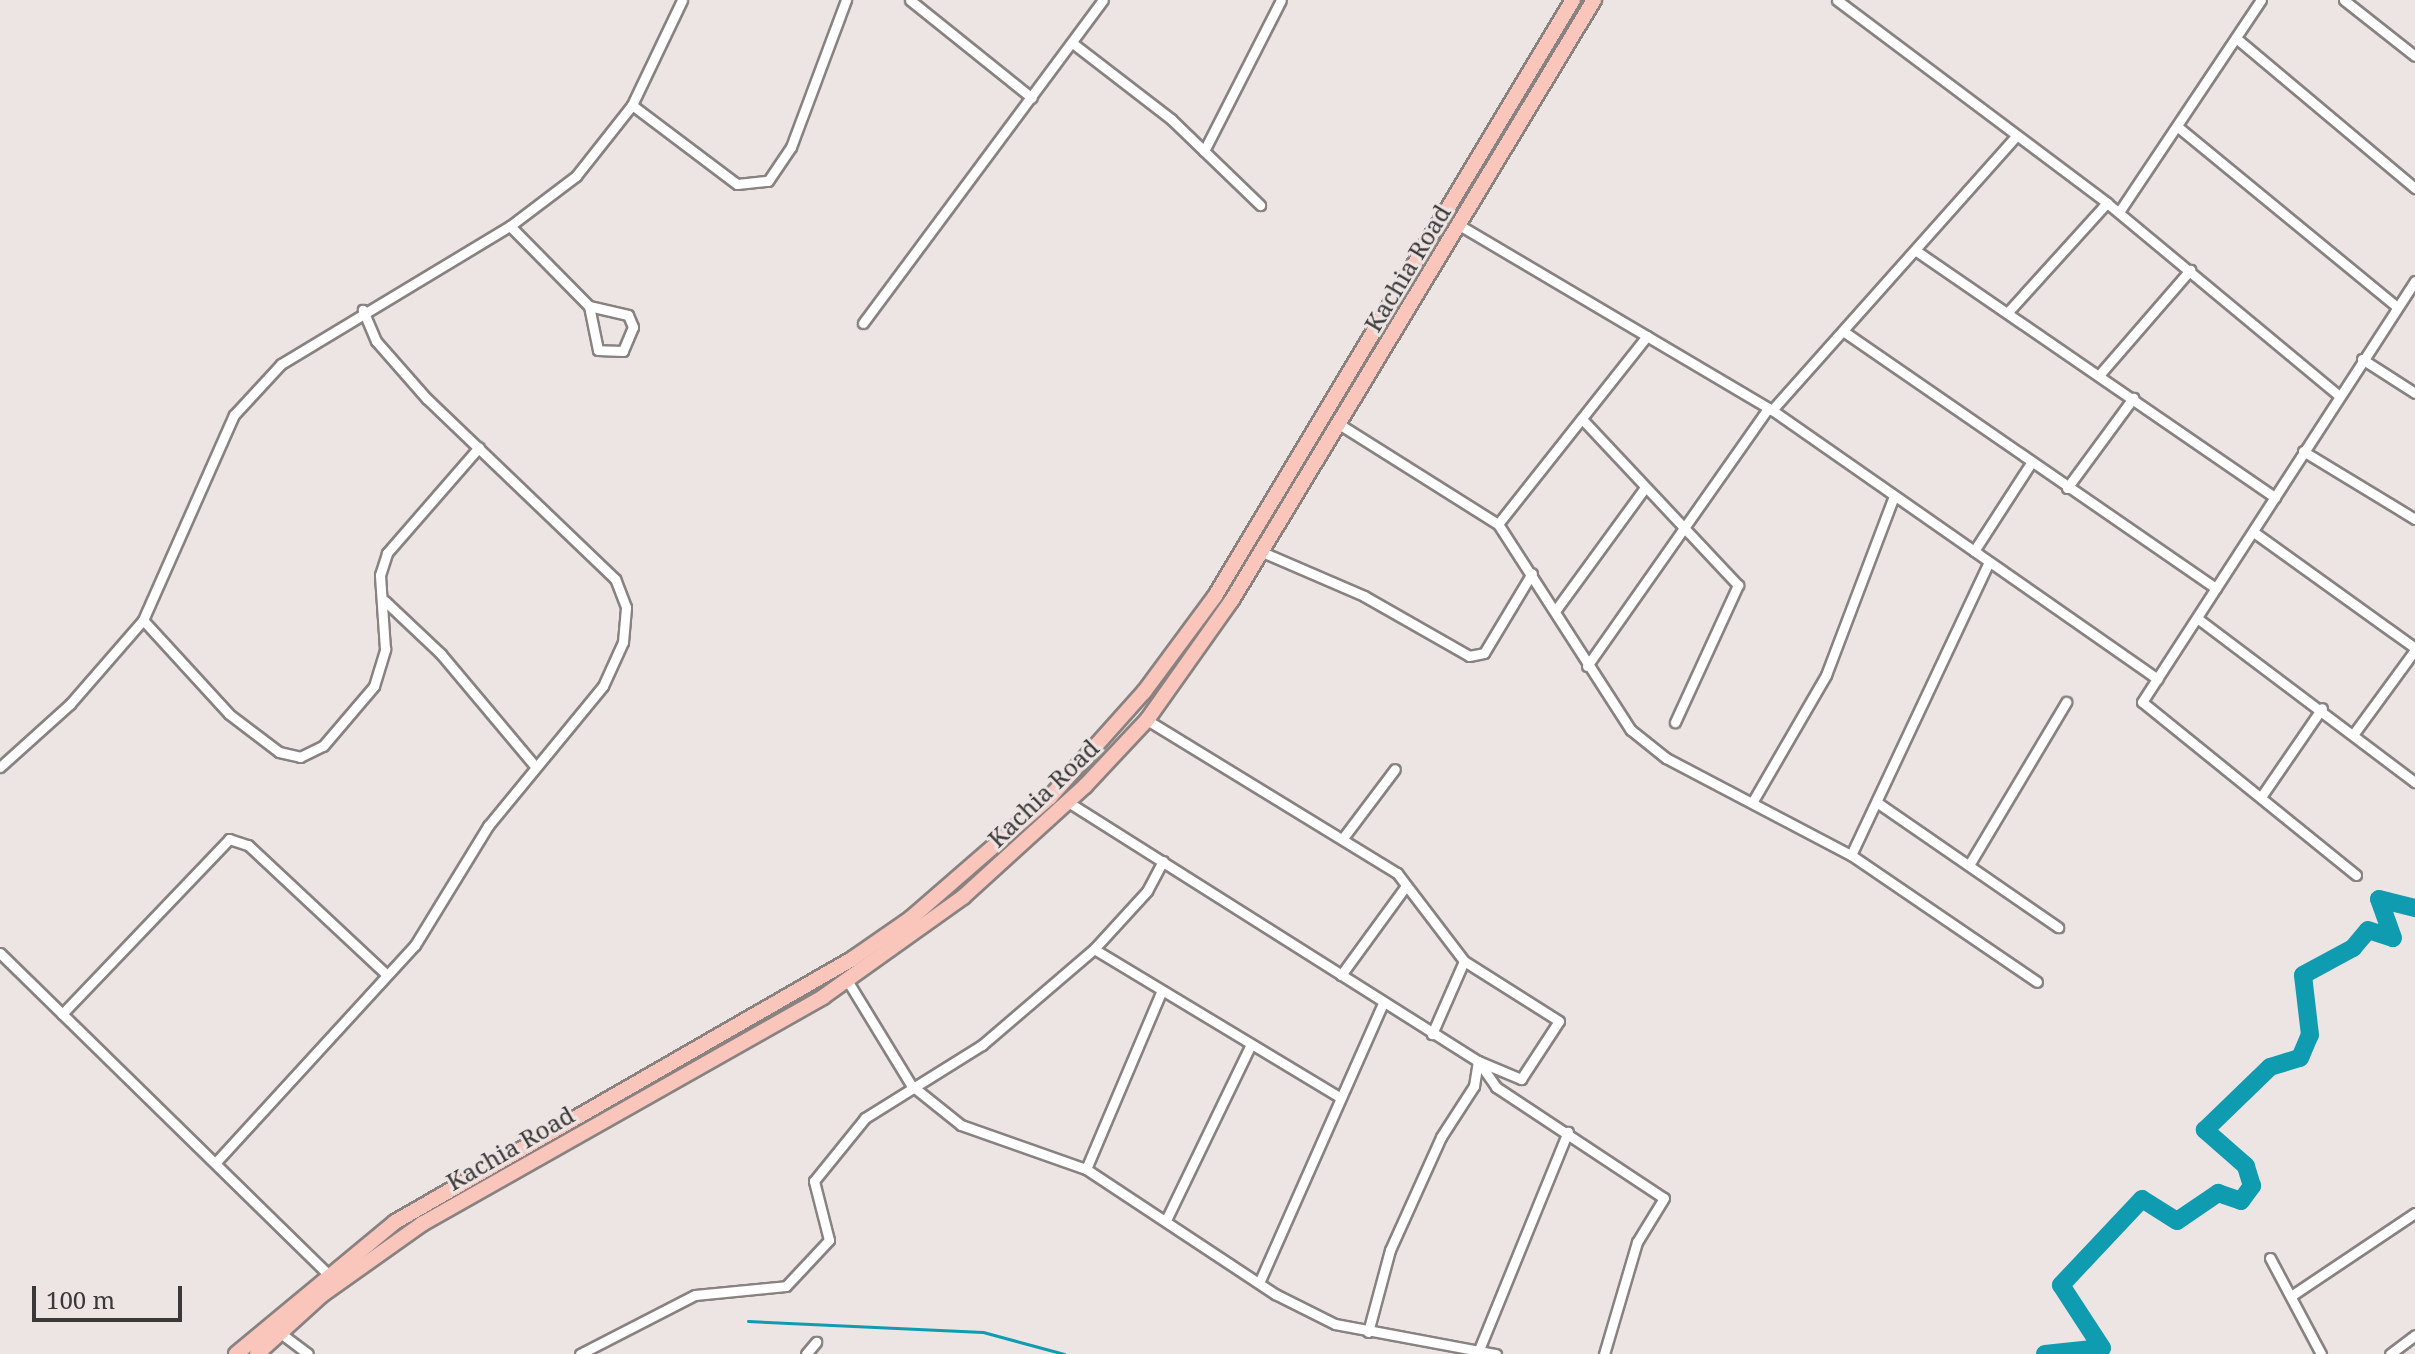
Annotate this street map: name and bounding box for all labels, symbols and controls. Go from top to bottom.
street label: Kachia Road [1358,199,1456,337]
street label: Kachia Road [982,733,1104,853]
street label: Kachia Road [441,1100,579,1196]
scale bar [36,1270,186,1320]
text: 100 m [46,1283,115,1316]

